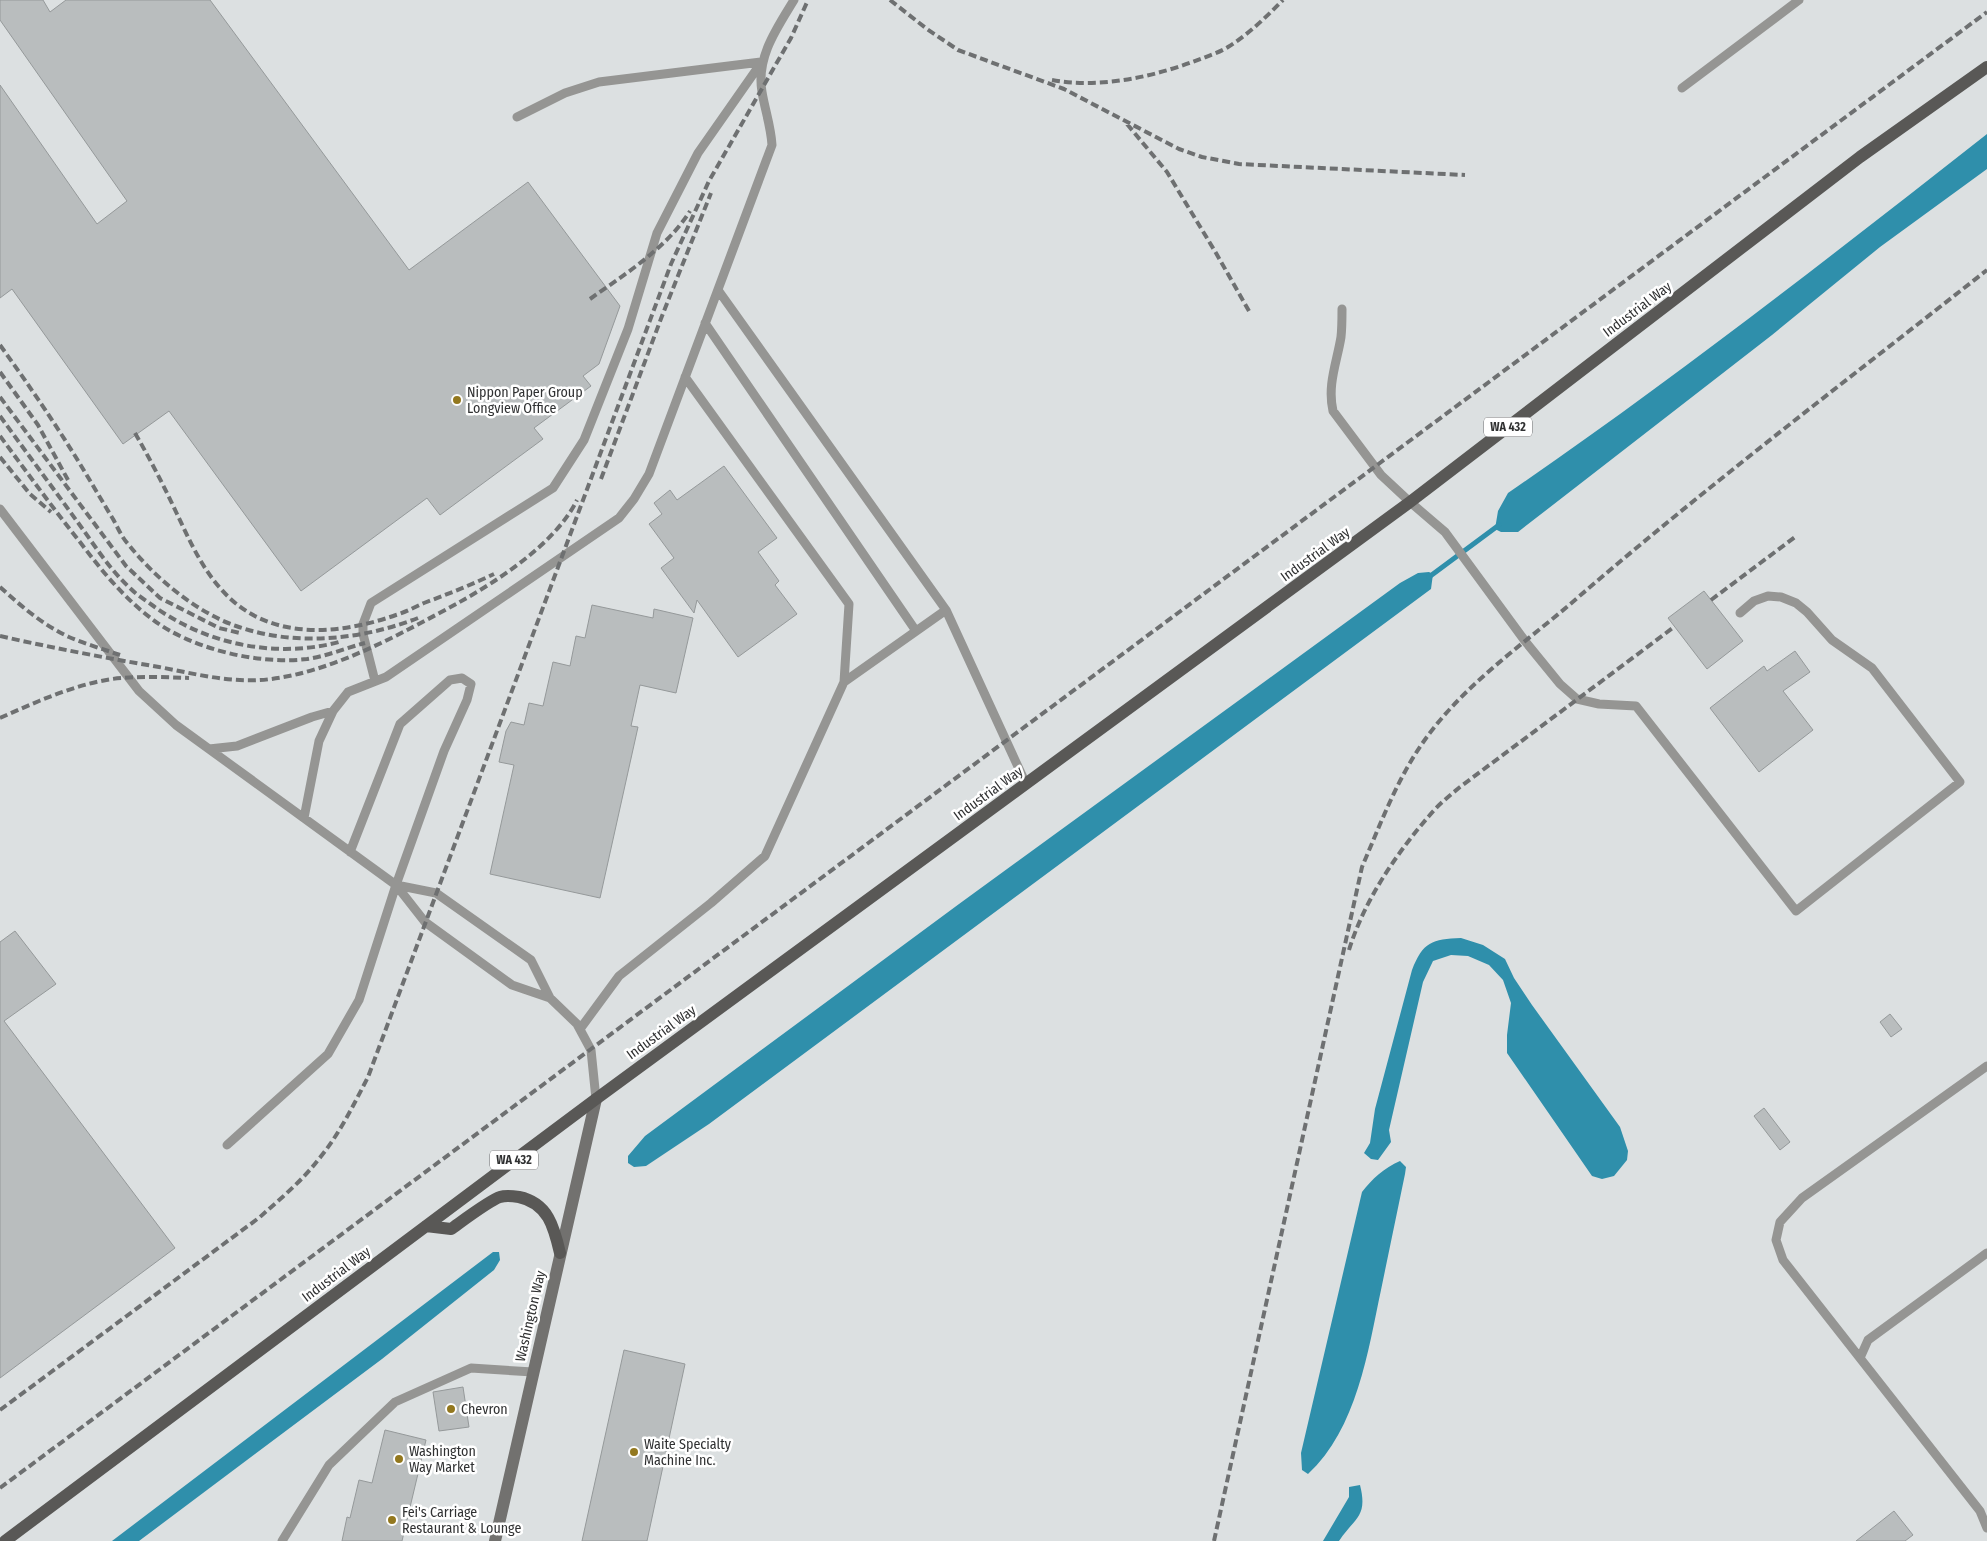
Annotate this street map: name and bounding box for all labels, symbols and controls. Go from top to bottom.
street label: Industrial Way [1600,278,1676,341]
place label: Nippon Paper Group Longview Office [467,384,583,417]
marker: Nippon Paper Group Longview Office [451,394,463,406]
road number: WA 432 [1484,418,1532,437]
street label: Industrial Way [1277,523,1354,585]
street label: Industrial Way [950,762,1027,824]
street label: Industrial Way [623,1001,700,1063]
road number: WA 432 [490,1150,538,1170]
street label: Industrial Way [299,1243,375,1306]
street label: Washington Way [512,1268,549,1363]
place label: Chevron [461,1401,508,1418]
marker: Chevron [445,1403,457,1415]
place label: Waite Specialty Machine Inc. [644,1436,732,1469]
place label: Washington Way Market [409,1443,476,1476]
marker: Waite Specialty Machine Inc. [628,1446,640,1458]
marker: Washington Way Market [393,1453,405,1465]
place label: Fei's Carriage Restaurant & Lounge [402,1504,521,1537]
marker: Fei's Carriage Restaurant & Lounge [386,1514,398,1526]

